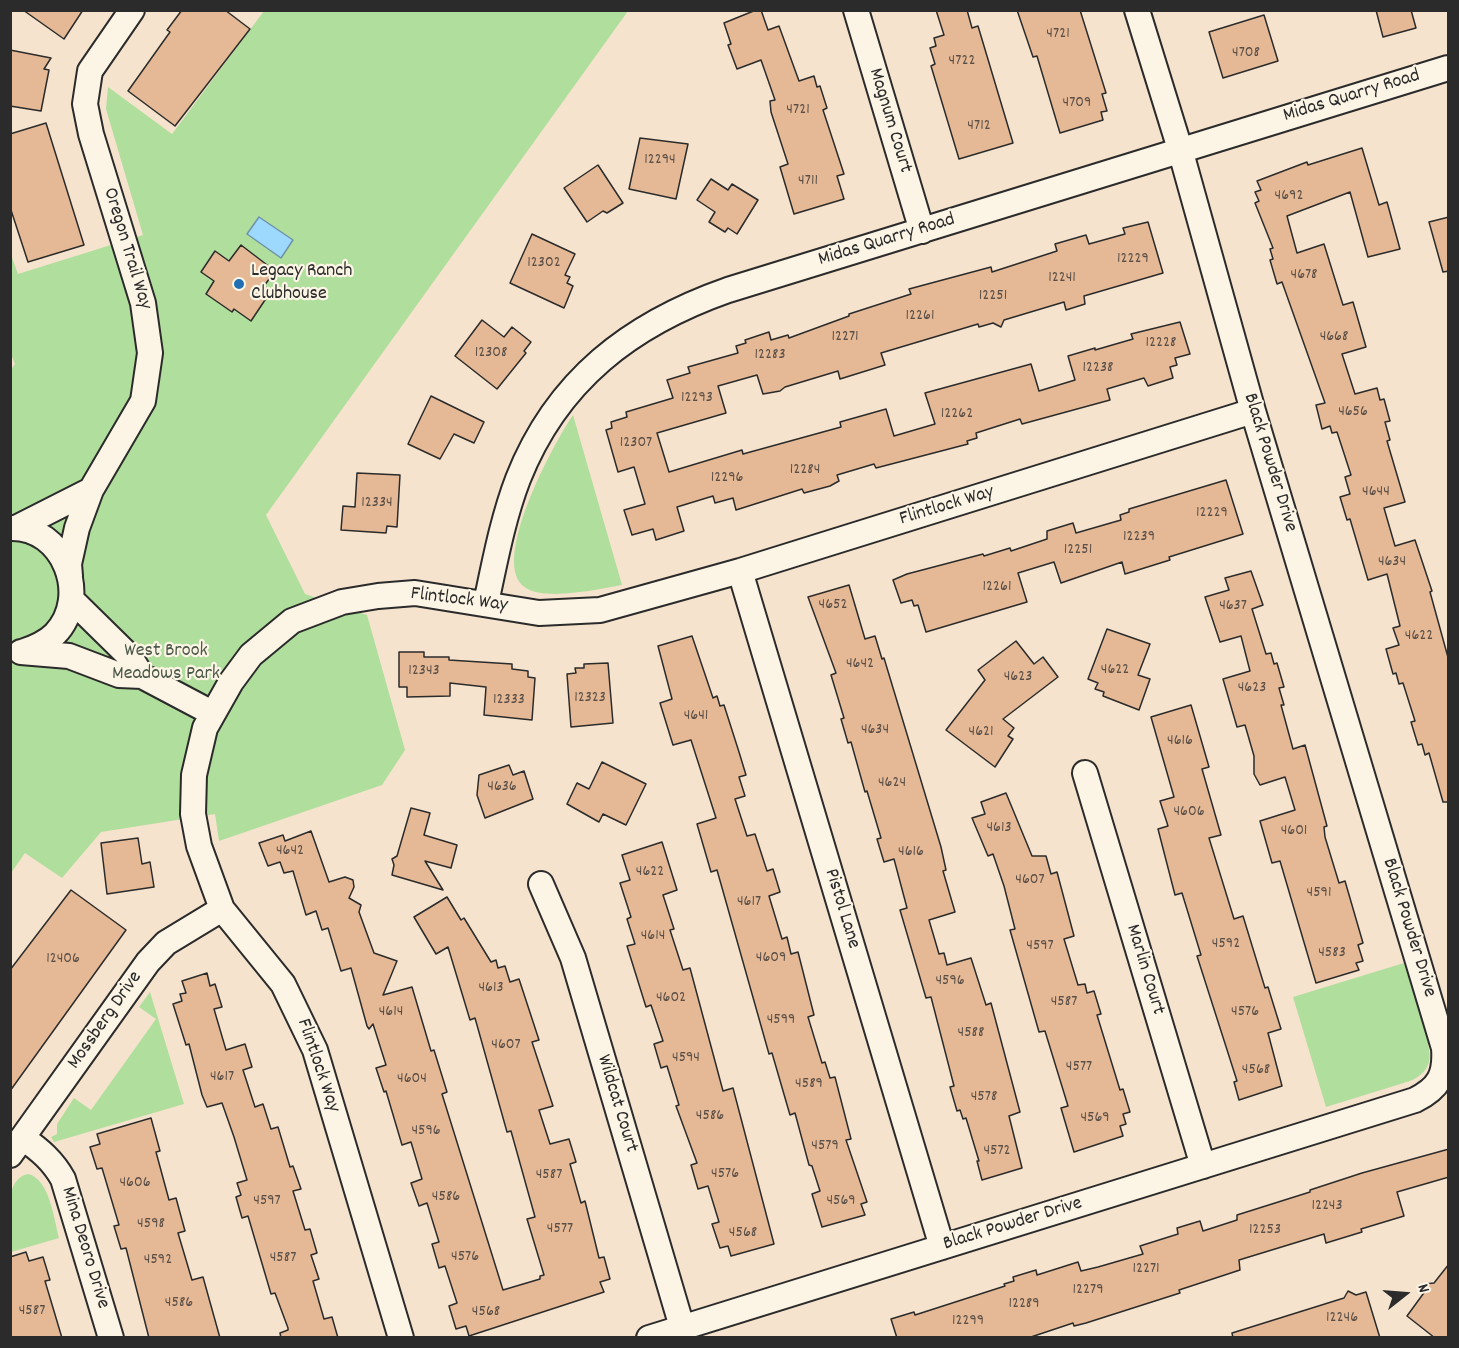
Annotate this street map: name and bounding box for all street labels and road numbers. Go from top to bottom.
street label: Midas Quarry Road [1281,65,1423,129]
street label: Magnum Court [862,66,916,176]
street label: Oregon Trail Way [96,185,156,313]
street label: Midas Quarry Road [816,209,958,273]
street label: Black Powder Drive [1236,391,1302,535]
street label: Flintlock Way [897,481,997,533]
street label: Flintlock Way [409,583,509,619]
street label: Black Powder Drive [1375,856,1441,1000]
street label: Pistol Lane [817,866,865,952]
street label: Marlin Court [1119,922,1169,1018]
street label: Mossberg Drive [63,967,149,1075]
street label: Flintlock Way [290,1016,344,1116]
street label: Wildcat Court [590,1052,642,1156]
street label: Mina Deoro Drive [54,1184,114,1312]
street label: Black Powder Drive [941,1192,1085,1258]

